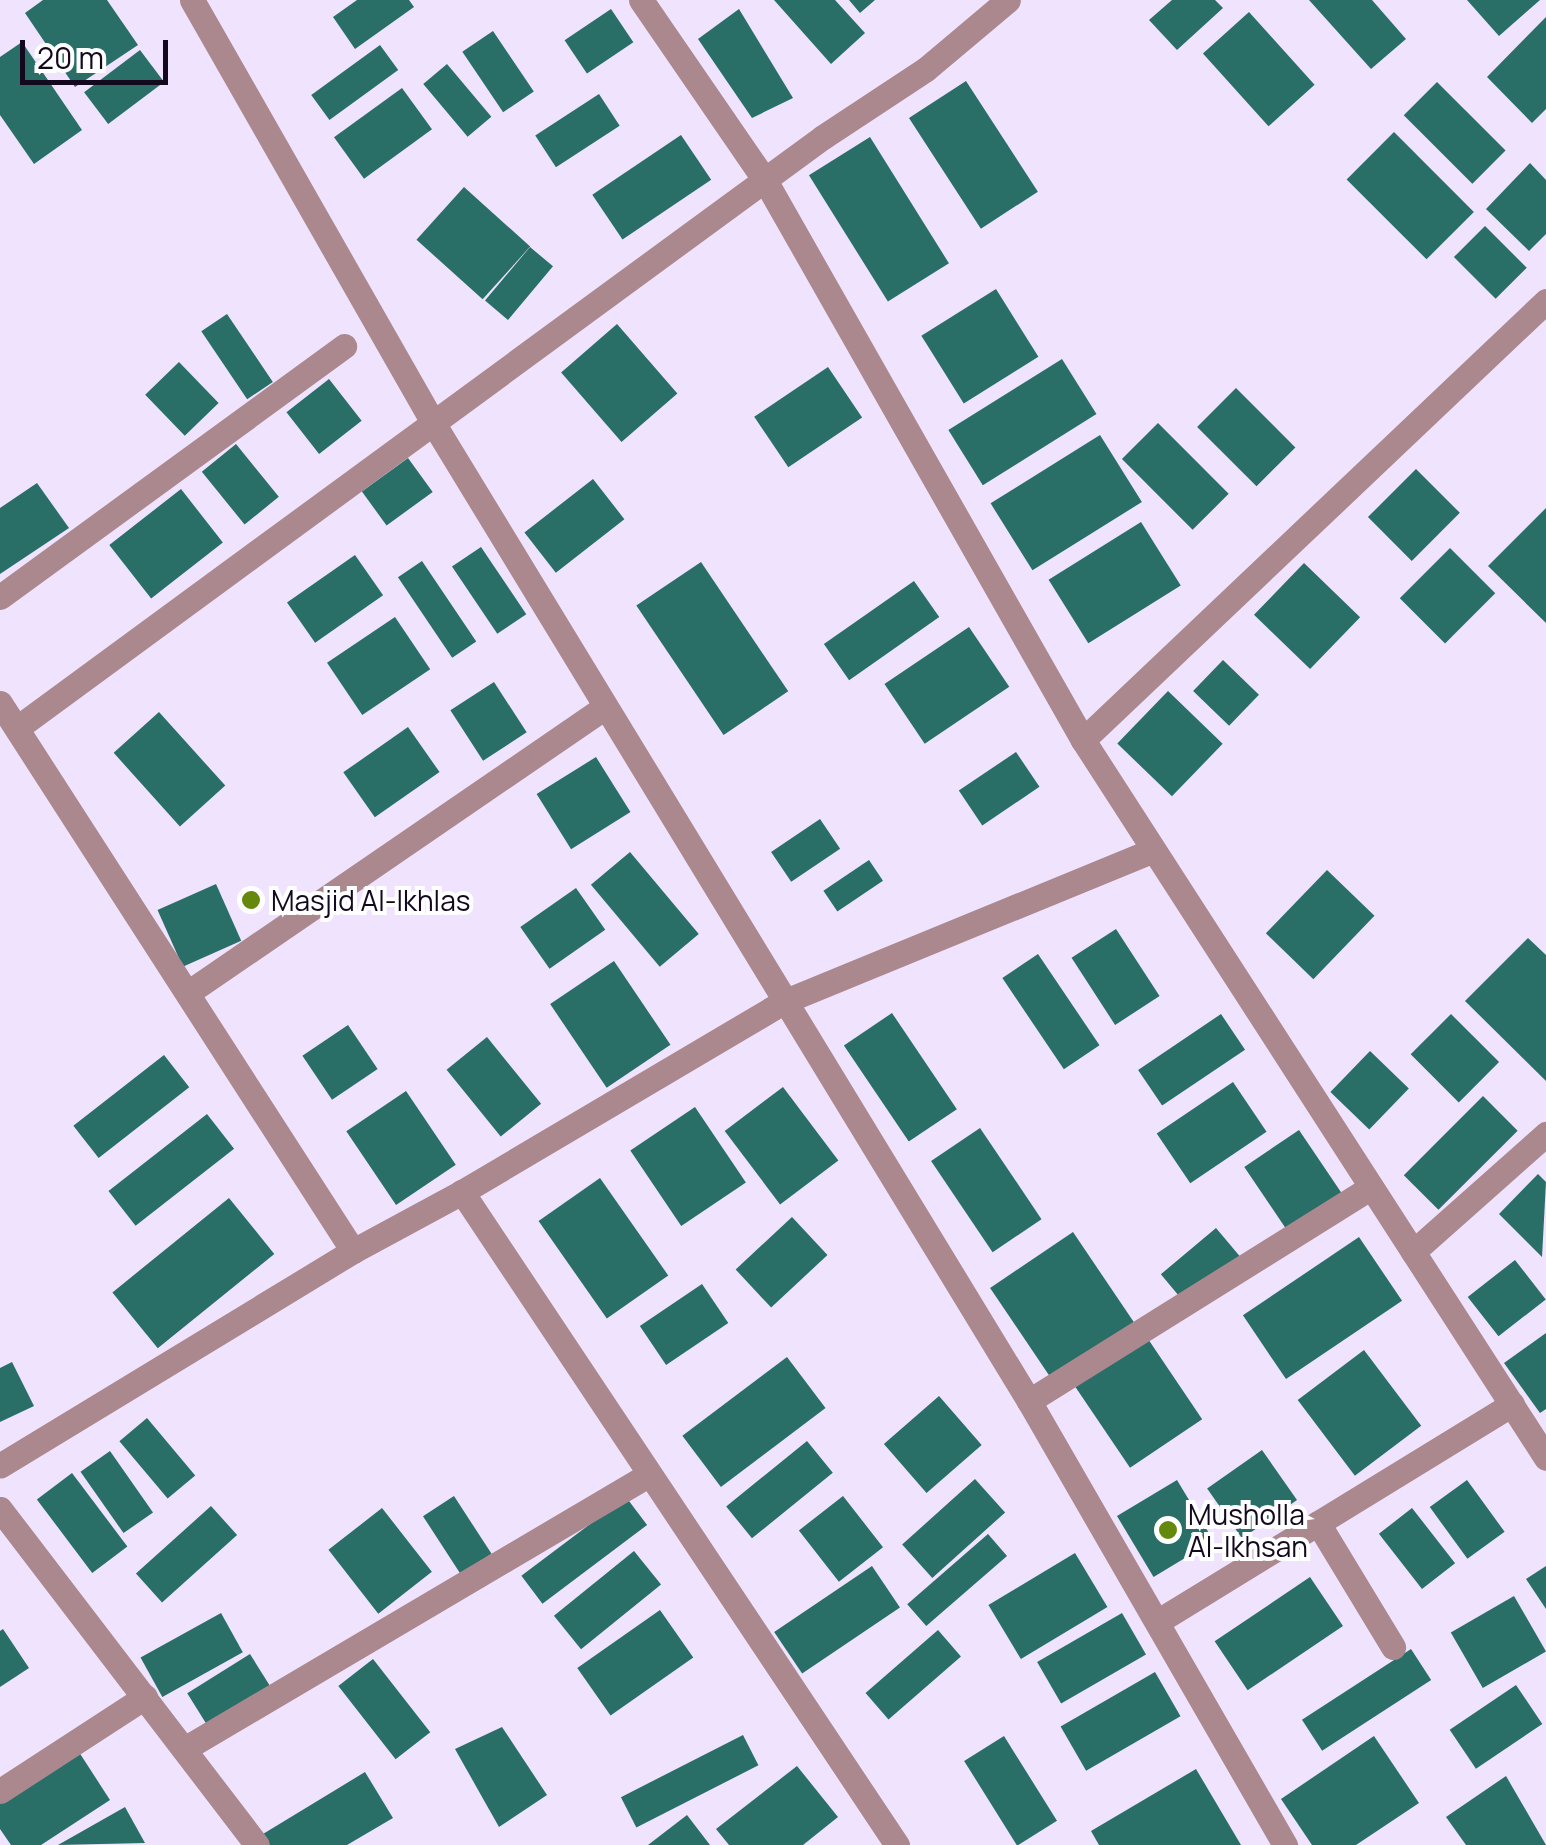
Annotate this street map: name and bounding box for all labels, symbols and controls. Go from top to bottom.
scale bar [25,20,172,82]
text: 20 m [37,37,104,78]
place label: Masjid Al-Ikhlas [271,883,470,917]
marker: Masjid Al-Ikhlas [240,889,262,911]
place label: Musholla Al-Ikhsan [1188,1497,1308,1563]
marker: Musholla Al-Ikhsan [1157,1519,1179,1541]

